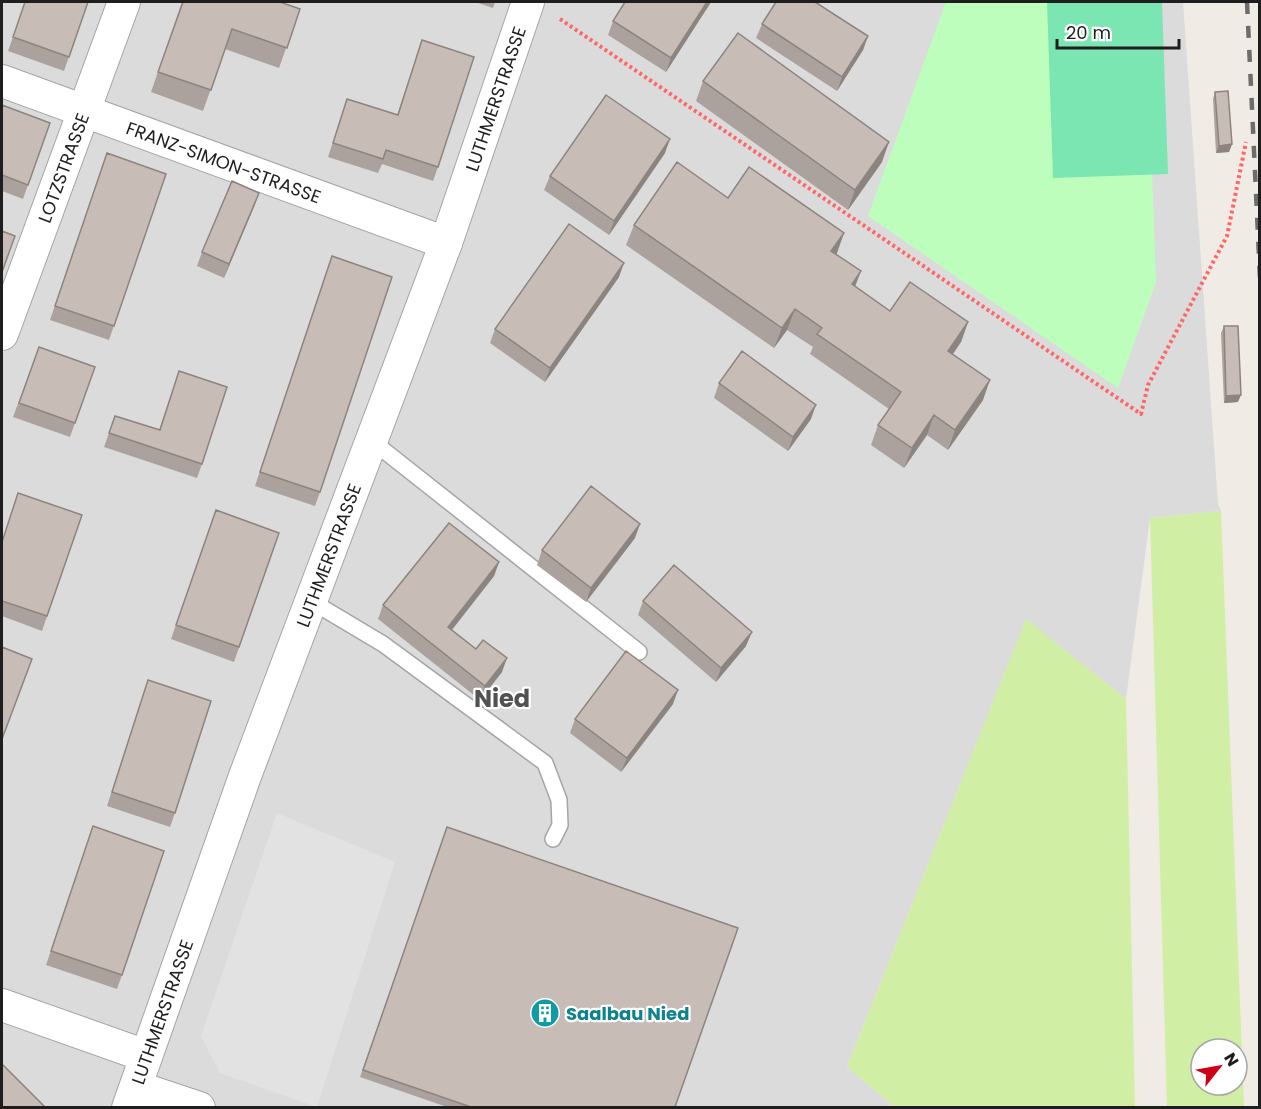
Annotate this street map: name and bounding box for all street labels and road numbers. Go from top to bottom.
street label: LUTHMERSTRASSE [459,23,531,175]
street label: LOTZSTRASSE [31,109,95,226]
street label: FRANZ-SIMON-STRASSE [123,115,325,209]
street label: LUTHMERSTRASSE [290,480,367,631]
street label: LUTHMERSTRASSE [125,936,199,1087]

